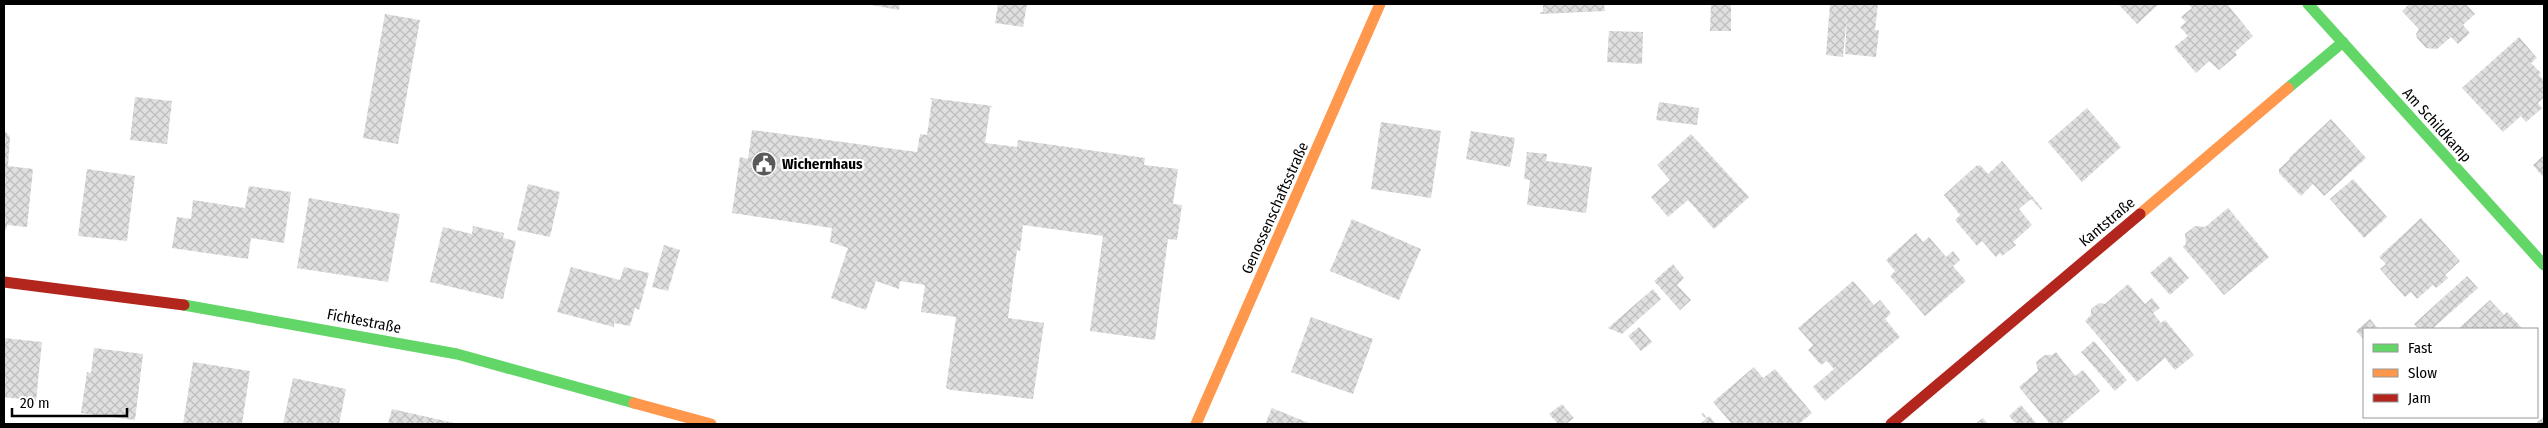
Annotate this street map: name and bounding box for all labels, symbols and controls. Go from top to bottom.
street label: Am Schildkamp [2399,84,2475,166]
street label: Genossenschaftsstraße [1238,139,1312,277]
public building icon: Wichernhaus [751,151,777,177]
place label: Wichernhaus [782,155,863,173]
street label: Kantstraße [2076,194,2138,250]
street label: Fichtestraße [325,305,403,337]
legend [2363,328,2538,418]
text: Fast [2408,339,2432,357]
text: Slow [2408,364,2437,382]
scale bar [12,386,128,418]
text: Jam [2408,389,2431,407]
text: 20 m [20,394,50,412]

